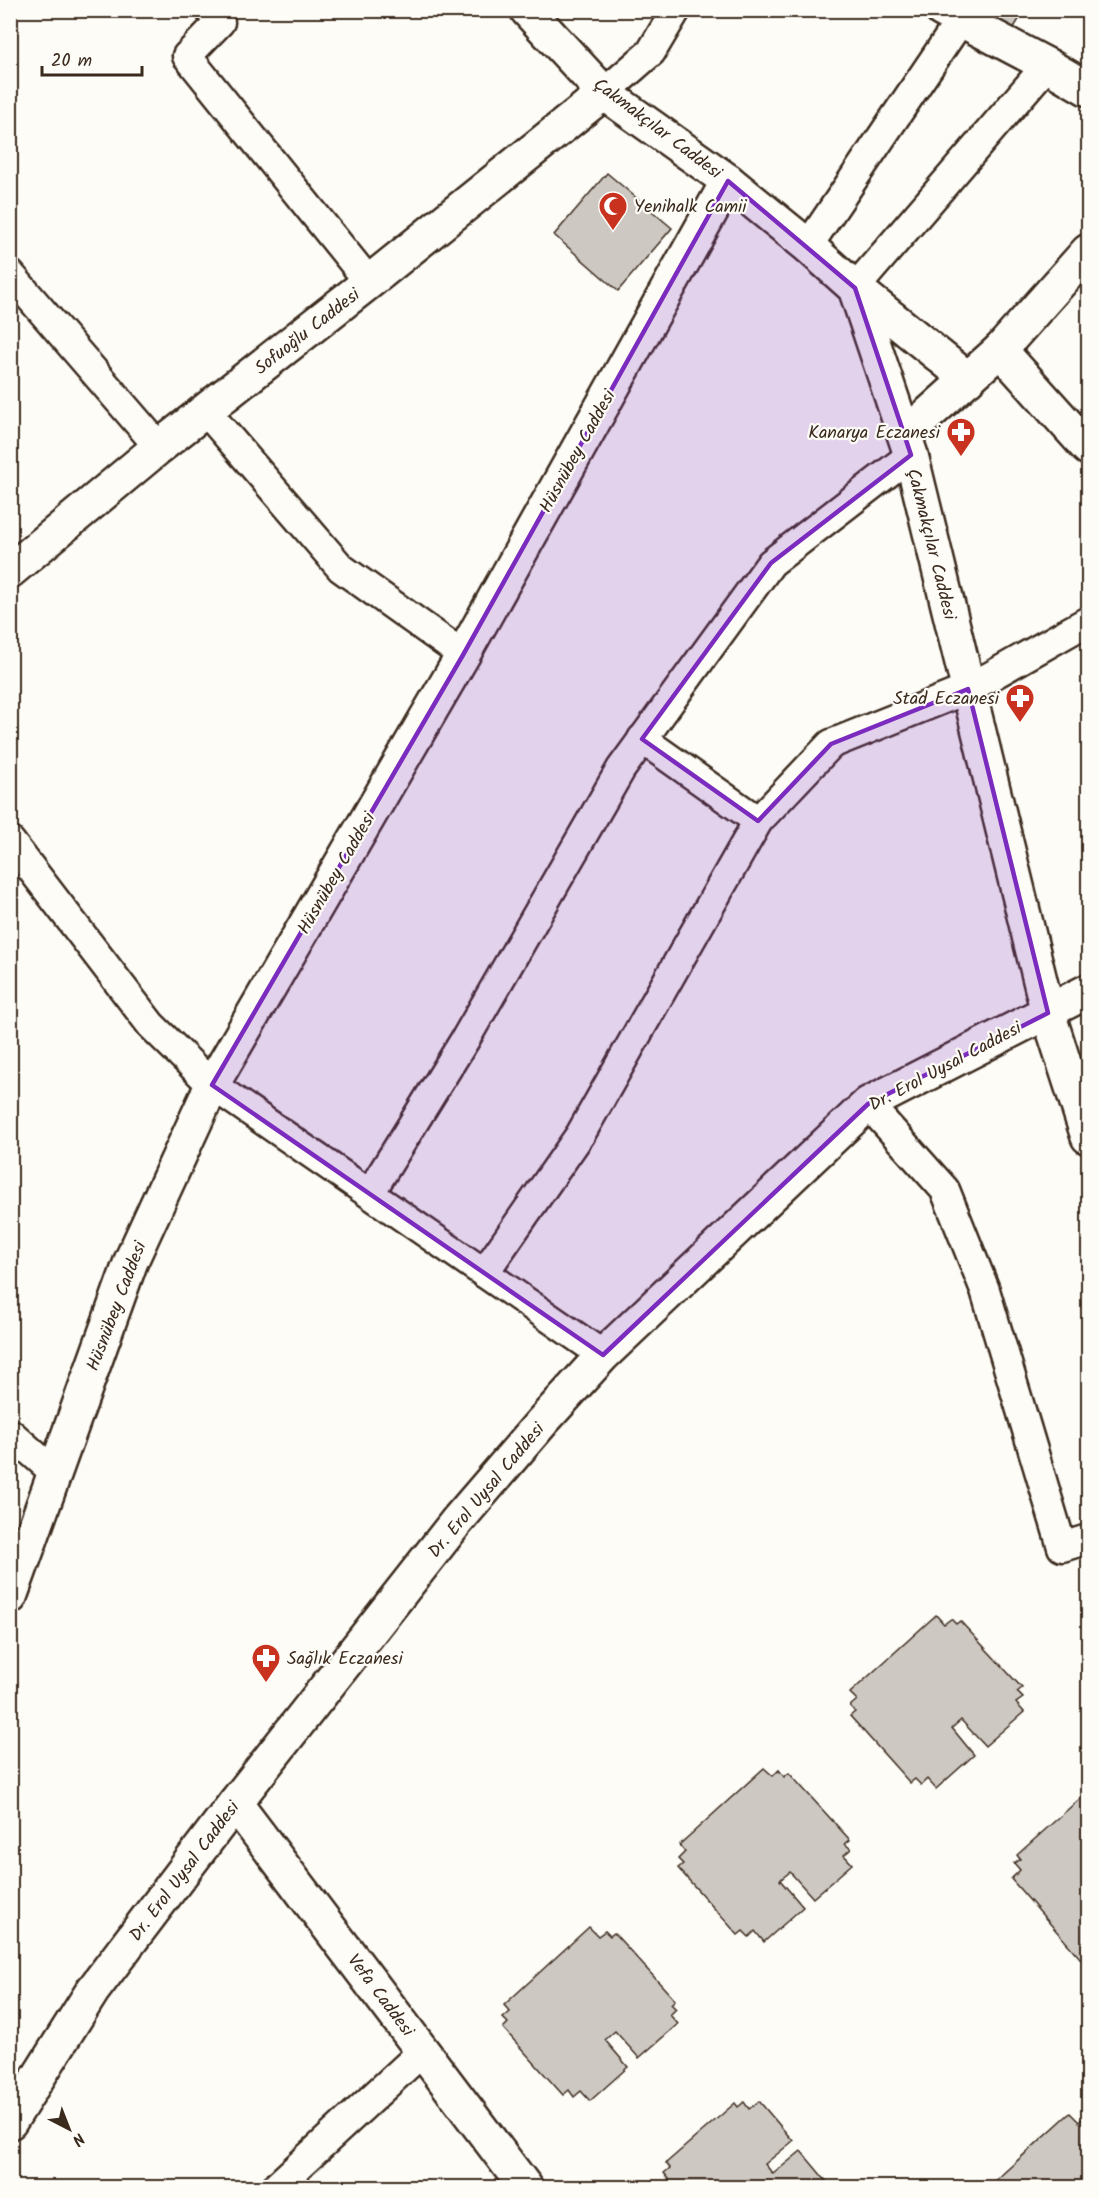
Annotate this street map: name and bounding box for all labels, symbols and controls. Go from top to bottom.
scale bar [42,39,142,77]
text: 20 m [51,47,92,76]
street label: Çakmakçılar Caddesi [586,71,728,188]
mosque icon: Yenihalk Camii [597,190,629,232]
place label: Yenihalk Camii [634,193,747,222]
street label: Sofuoğlu Caddesi [249,281,368,383]
street label: Hüsnübey Caddesi [532,384,625,519]
pharmacy icon: Kanarya Eczanesi [945,416,977,458]
place label: Kanarya Eczanesi [808,419,941,448]
street label: Çakmakçılar Caddesi [898,466,964,624]
pharmacy icon: Stad Eczanesi [1004,682,1036,724]
place label: Stad Eczanesi [893,685,1000,714]
street label: Hüsnübey Caddesi [290,807,384,940]
street label: Dr. Erol Uysal Caddesi [864,1014,1028,1120]
street label: Hüsnübey Caddesi [79,1237,156,1376]
street label: Dr. Erol Uysal Caddesi [422,1416,553,1565]
pharmacy icon: Sağlık Eczanesi [250,1642,282,1684]
place label: Sağlık Eczanesi [287,1645,403,1674]
street label: Dr. Erol Uysal Caddesi [123,1795,248,1948]
street label: Vefa Caddesi [339,1948,421,2044]
north arrow [39,2099,99,2159]
text: N [66,2126,90,2152]

